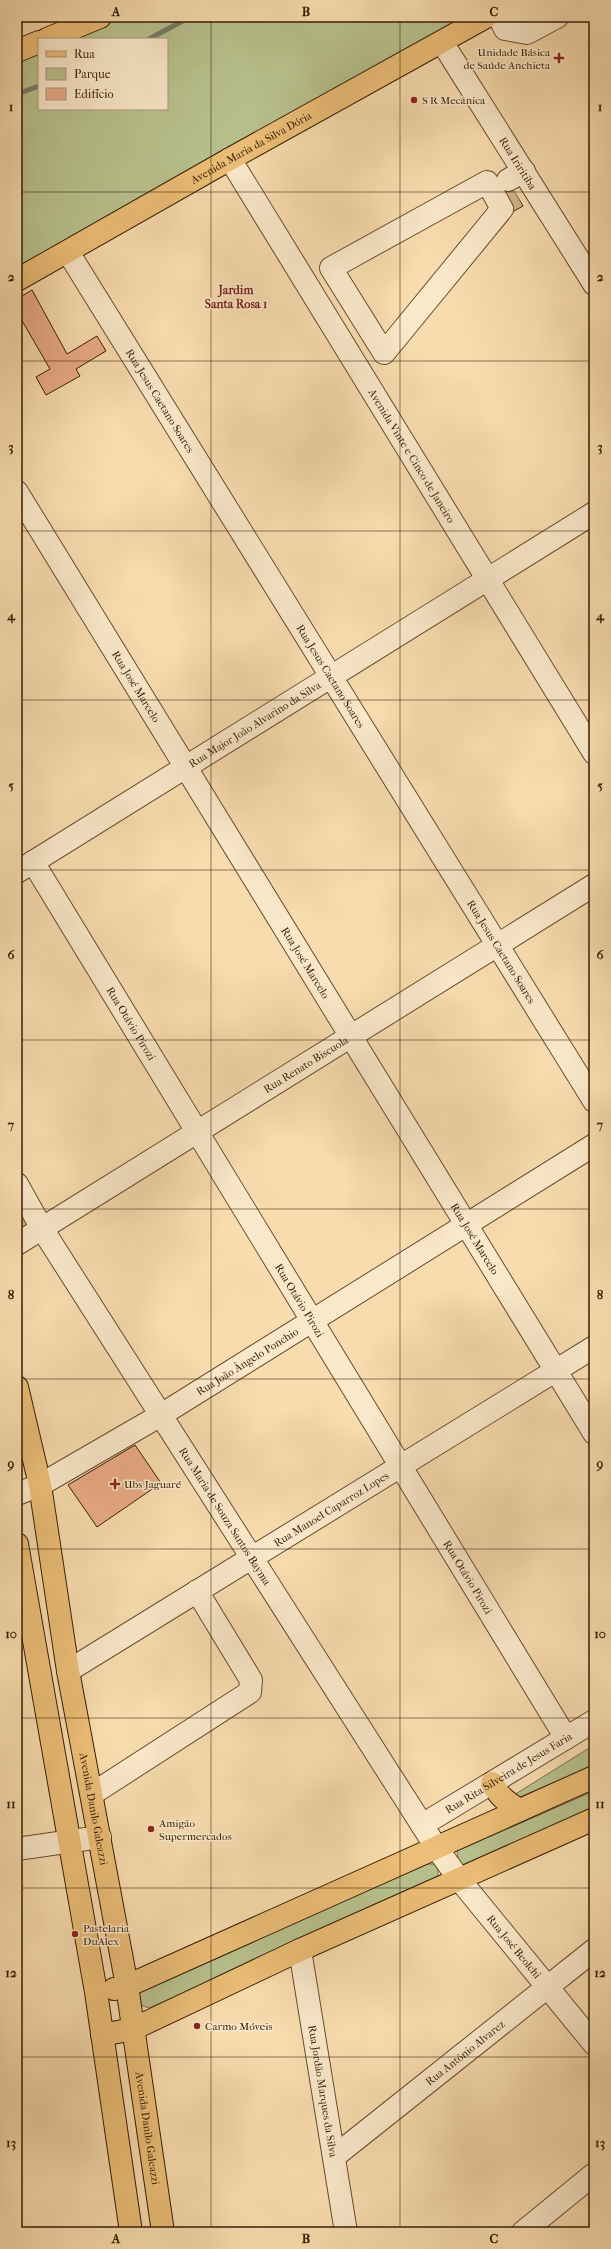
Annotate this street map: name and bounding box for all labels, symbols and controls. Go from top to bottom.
text: A [111,4,121,19]
text: B [302,4,311,19]
text: C [490,4,499,19]
legend [38,38,168,110]
place label: Unidade Básica de Saúde Anchieta [463,46,551,72]
text: Rua [74,47,95,61]
marker: Unidade Básica de Saúde Anchieta [553,52,565,64]
text: Parque [74,67,111,81]
text: Edifício [74,87,114,101]
place label: S R Mecânica [422,94,486,107]
marker: S R Mecânica [409,95,419,105]
text: 1 [9,99,14,114]
text: 1 [598,99,603,114]
street label: Avenida Maria da Silva Dória [188,109,315,187]
street label: Rua Iriritiba [496,135,539,193]
text: 2 [8,269,15,284]
text: 2 [597,269,604,284]
district label: Jardim Santa Rosa 1 [205,283,267,311]
street label: Rua Jesus Caetano Soares [123,347,197,455]
street label: Avenida Vinte e Cinco de Janeiro [365,386,458,526]
text: 3 [8,439,14,455]
text: 3 [597,439,603,455]
text: 4 [6,608,16,624]
text: 4 [595,608,605,624]
street label: Rua Jesus Caetano Soares [293,622,367,731]
street label: Rua José Marcelo [109,648,163,725]
street label: Rua Major João Alvarino da Silva [187,678,324,770]
text: 5 [8,778,14,793]
text: 5 [597,778,603,793]
street label: Rua Jesus Caetano Soares [464,898,538,1006]
street label: Rua José Marcelo [278,925,332,1001]
text: 6 [7,947,15,962]
text: 6 [596,947,604,962]
street label: Rua Otávio Pirozi [103,985,159,1064]
street label: Rua Renato Biscuola [261,1033,351,1096]
text: 7 [7,1117,15,1132]
text: 7 [596,1117,604,1132]
street label: Rua José Marcelo [448,1201,502,1278]
street label: Rua Otávio Pirozi [272,1261,327,1340]
text: 8 [8,1287,15,1302]
text: 8 [597,1287,604,1302]
street label: Rua João Ângelo Ponchio [194,1325,301,1398]
street label: Rua Maria de Souza Santos Bayma [176,1445,274,1588]
text: 9 [7,1456,15,1472]
text: 9 [596,1456,604,1472]
street label: Rua Manoel Caparroz Lopes [271,1469,391,1550]
marker: Ubs Jaguaré [109,1478,121,1490]
place label: Ubs Jaguaré [124,1478,182,1491]
street label: Rua Otávio Pirozi [440,1538,495,1617]
text: 10 [5,1626,17,1641]
text: 10 [594,1626,606,1641]
street label: Rua Rita Silveira de Jesus Faria [443,1729,575,1816]
street label: Avenida Danilo Galeazzi [76,1751,110,1867]
text: 11 [6,1796,16,1811]
text: 11 [595,1796,605,1811]
place label: Amigão Supermercados [158,1817,232,1843]
marker: Amigão Supermercados [146,1824,156,1834]
street label: Rua José Beolchi [484,1912,544,1982]
place label: Pastelaria DuAlex [83,1922,130,1948]
marker: Pastelaria DuAlex [70,1929,80,1939]
text: 12 [5,1965,17,1980]
text: 12 [594,1965,606,1980]
street label: Rua Antônio Alvarez [423,2018,507,2088]
place label: Carmo Móveis [205,2020,273,2033]
marker: Carmo Móveis [192,2021,202,2031]
street label: Rua Jordão Marques da Silva [305,2024,340,2159]
street label: Avenida Danilo Galeazzi [132,2070,162,2186]
text: 13 [6,2135,16,2151]
text: 13 [595,2135,605,2151]
text: A [111,2231,121,2246]
text: B [302,2231,311,2246]
text: C [490,2231,499,2246]

